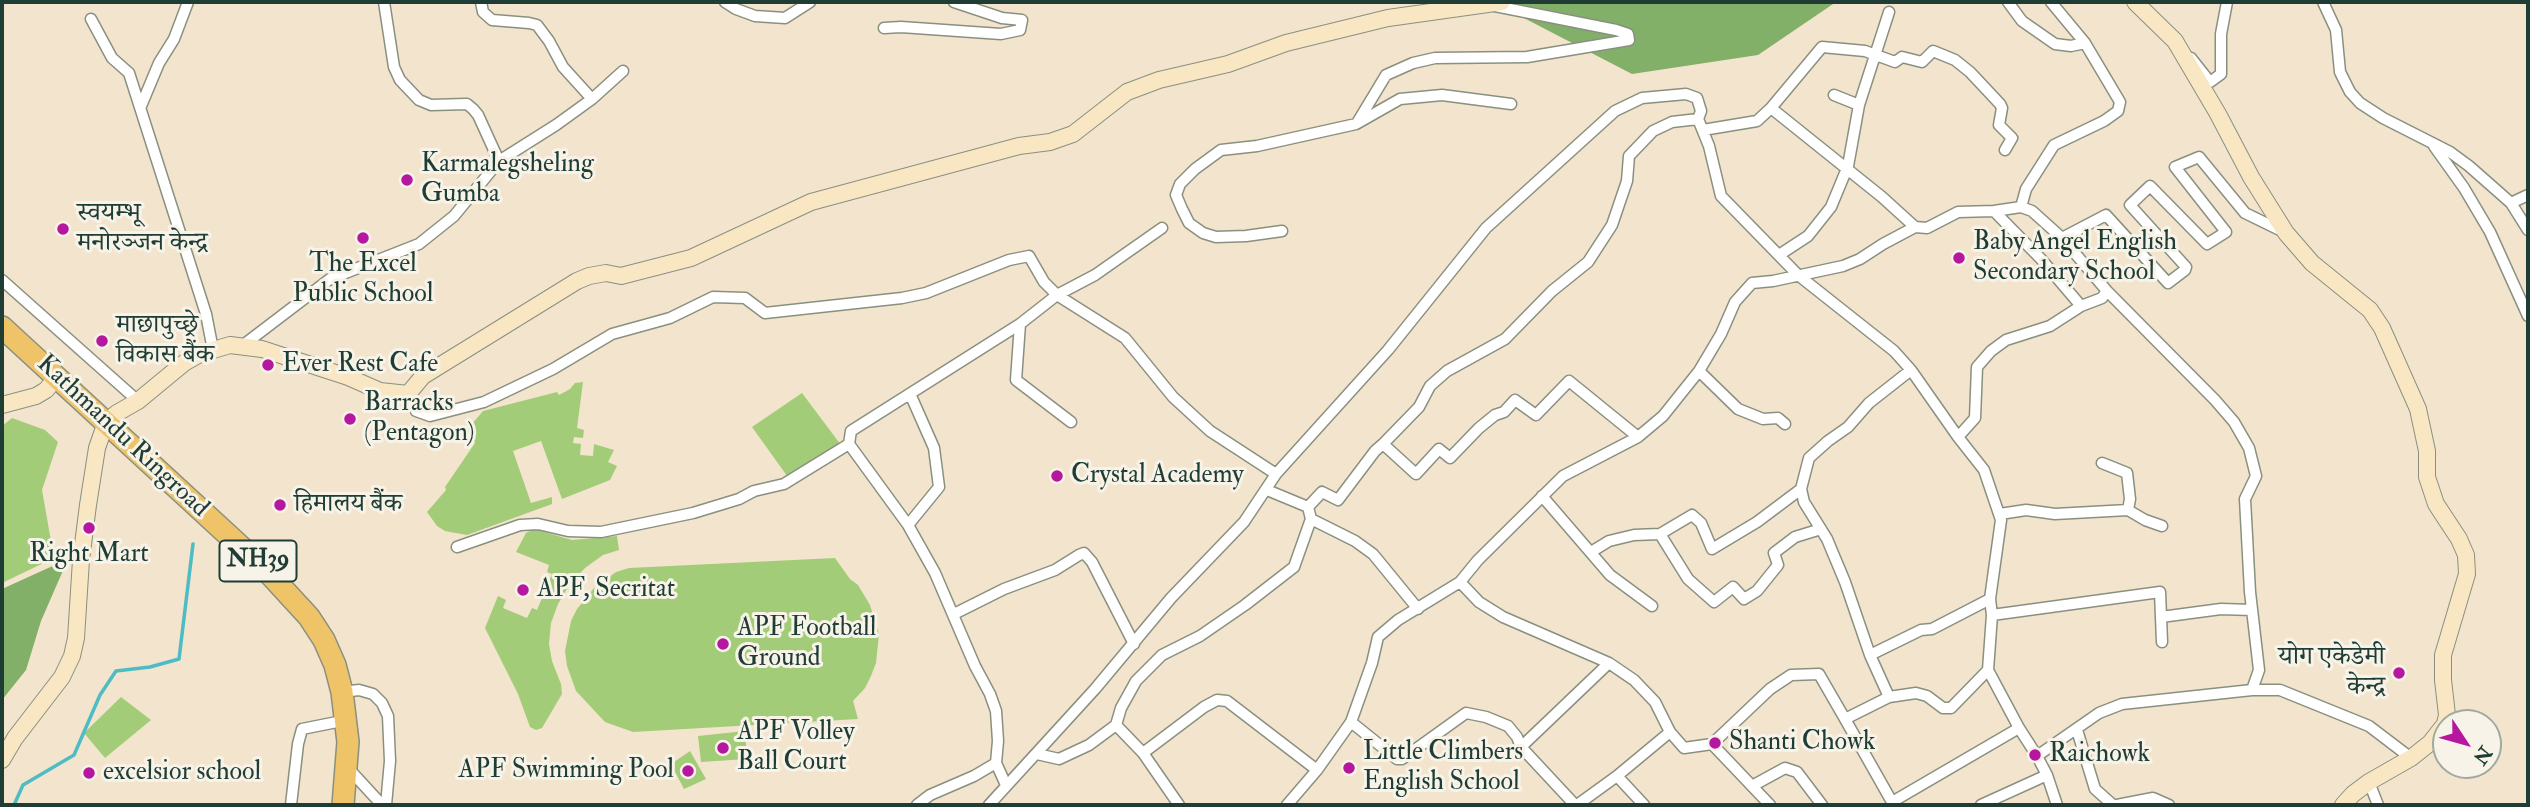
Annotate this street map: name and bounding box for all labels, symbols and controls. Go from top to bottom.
place label: Karmalegsheling Gumba [421,149,594,210]
marker: Karmalegsheling Gumba [399,172,415,188]
place label: स्वयम्भू मनोरञ्जन केन्द्र [77,198,208,260]
marker: स्वयम्भू मनोरञ्जन केन्द्र [55,221,71,237]
place label: Baby Angel English Secondary School [1973,227,2177,288]
marker: The Excel Public School [355,230,371,246]
place label: The Excel Public School [293,249,433,310]
marker: Baby Angel English Secondary School [1951,250,1967,266]
place label: माछापुच्छ्रे विकास बैंक [116,310,214,372]
marker: माछापुच्छ्रे विकास बैंक [94,333,110,349]
street label: Kathmandu Ringroad [29,349,215,525]
place label: Ever Rest Cafe [282,349,438,381]
marker: Ever Rest Cafe [260,357,276,373]
place label: Barracks (Pentagon) [364,388,475,450]
marker: Barracks (Pentagon) [342,411,358,427]
place label: Crystal Academy [1071,460,1244,492]
marker: Crystal Academy [1049,468,1065,484]
place label: हिमालय बैंक [294,489,402,521]
marker: हिमालय बैंक [272,497,288,513]
marker: Right Mart [81,520,97,536]
place label: Right Mart [29,539,149,571]
road number: NH39 [219,540,296,582]
place label: APF, Secritat [537,574,675,606]
marker: APF, Secritat [515,582,531,598]
place label: APF Football Ground [737,613,876,674]
marker: APF Football Ground [715,636,731,652]
place label: योग एकेडेमी केन्द्र [2278,642,2385,704]
marker: योग एकेडेमी केन्द्र [2391,665,2407,681]
north arrow [2432,709,2502,779]
place label: APF Volley Ball Court [737,717,855,778]
place label: Shanti Chowk [1729,727,1875,759]
marker: Shanti Chowk [1707,735,1723,751]
place label: Little Climbers English School [1363,737,1523,798]
place label: Raichowk [2049,739,2150,771]
marker: APF Volley Ball Court [715,740,731,756]
text: N [2468,741,2497,769]
marker: Raichowk [2027,747,2043,763]
place label: APF Swimming Pool [458,755,674,787]
place label: excelsior school [103,757,261,789]
marker: Little Climbers English School [1341,760,1357,776]
marker: APF Swimming Pool [680,763,696,779]
marker: excelsior school [81,765,97,781]

